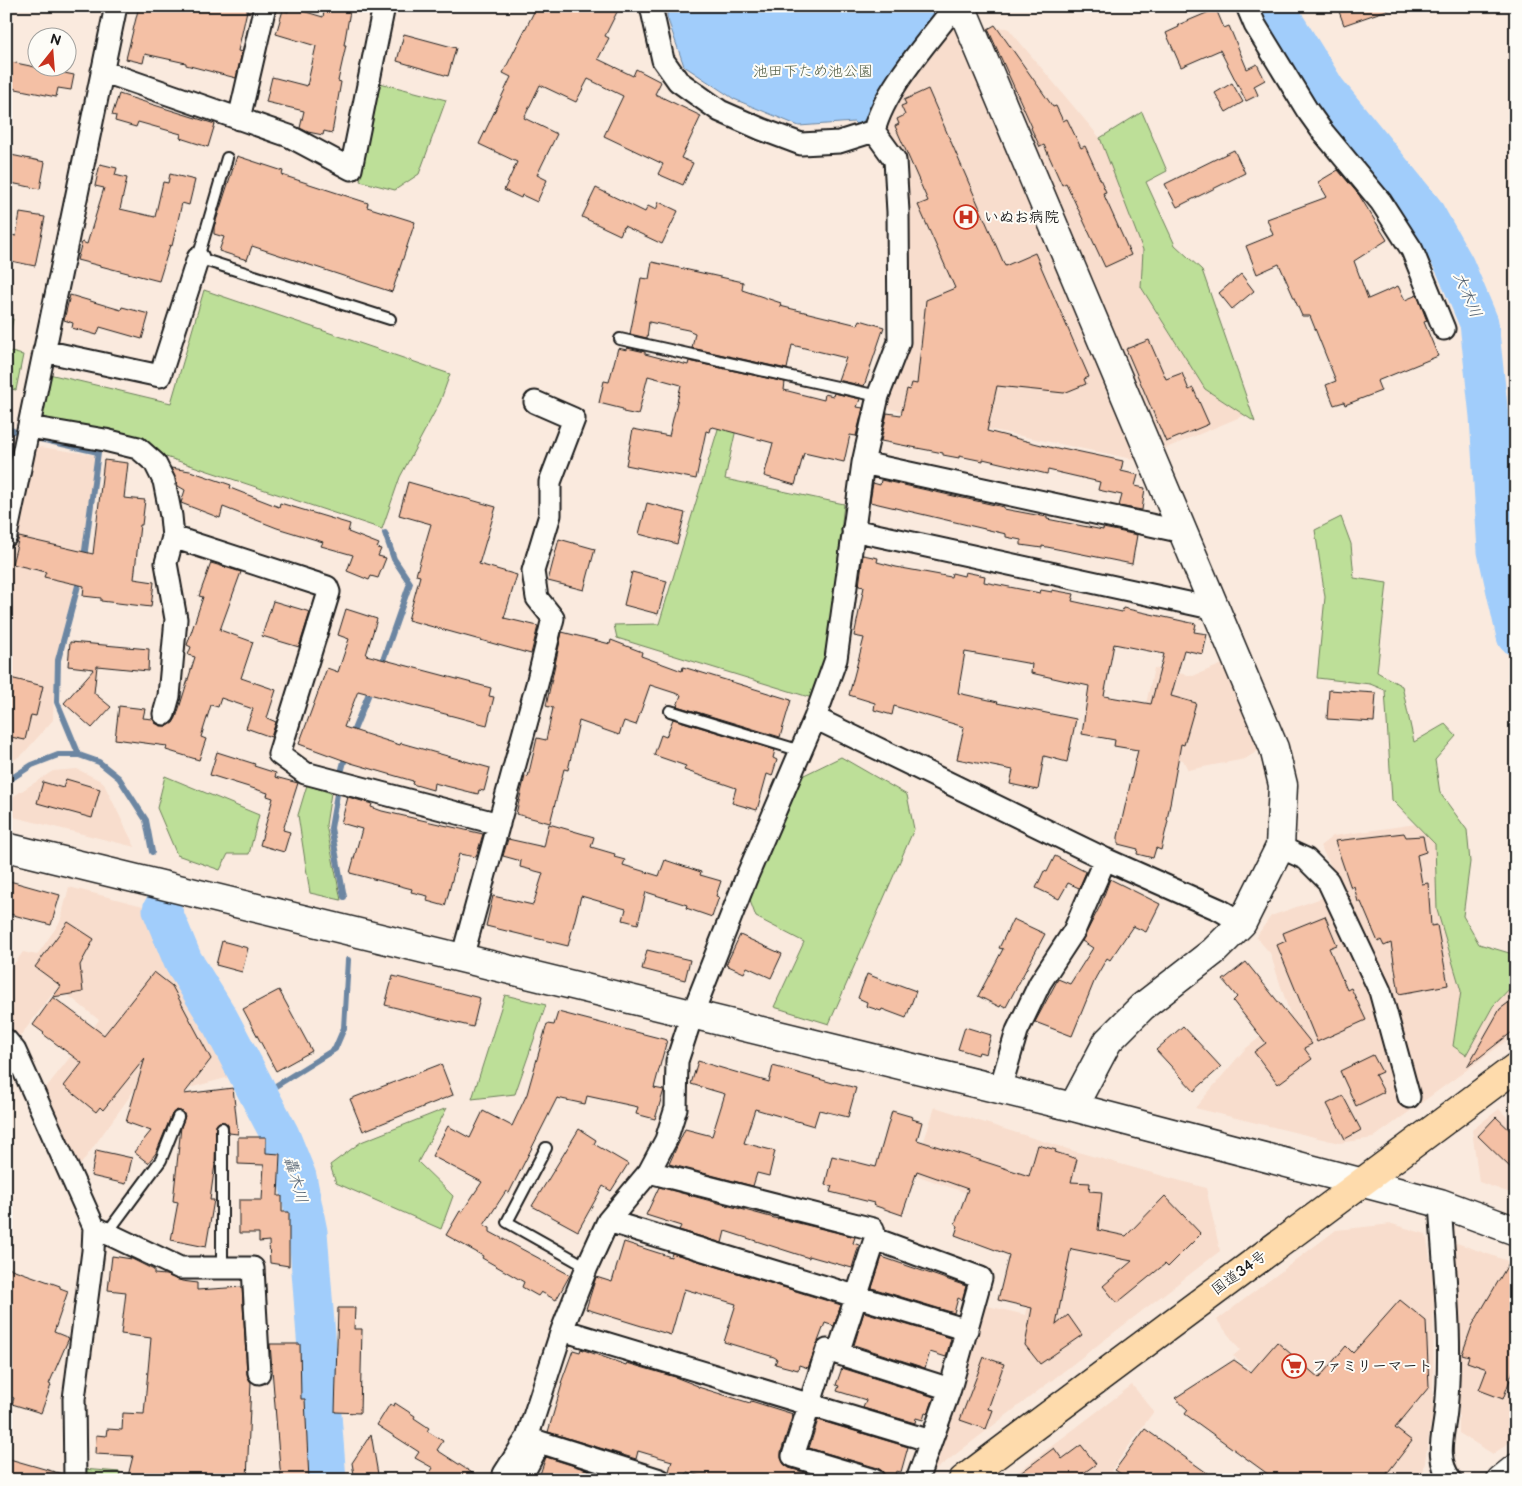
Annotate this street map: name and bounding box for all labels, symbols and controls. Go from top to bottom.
north arrow [28,28,78,78]
text: N [48,30,63,50]
park label: 池田下ため池公園 [753,62,873,81]
hospital icon: いぬお病院 [953,204,979,230]
place label: いぬお病院 [984,208,1059,227]
water label: 大木川 [1449,269,1485,321]
water label: 轟木川 [279,1154,311,1206]
street label: 国道34号 [1208,1247,1270,1299]
supermarket icon: ファミリーマート [1281,1353,1307,1379]
place label: ファミリーマート [1312,1357,1433,1376]

